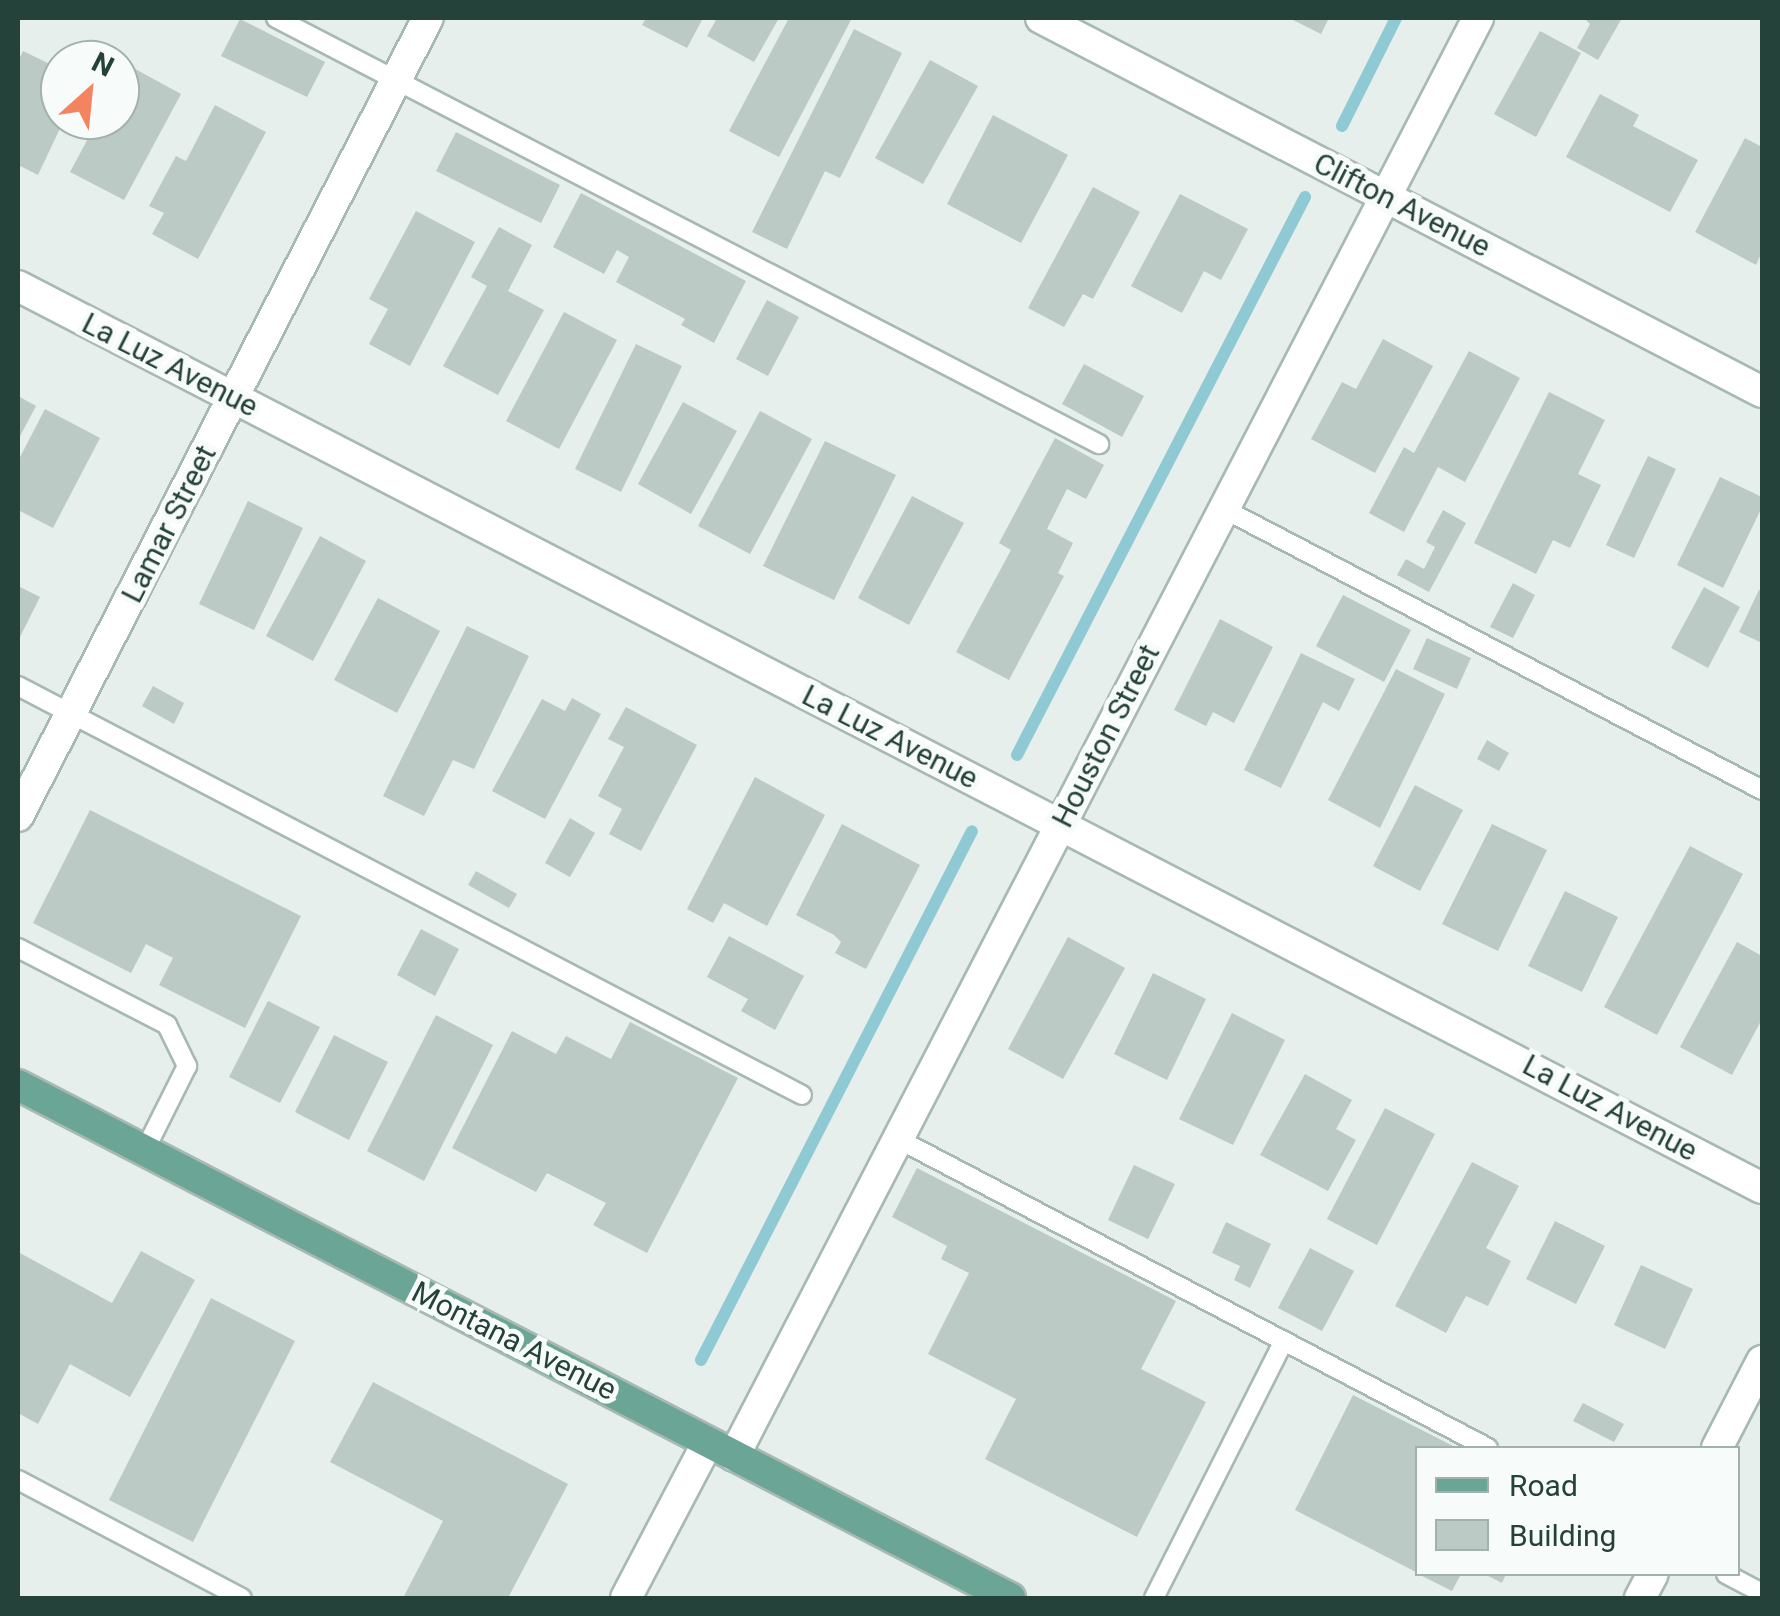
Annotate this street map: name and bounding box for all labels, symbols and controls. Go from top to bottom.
north arrow [40,40,140,140]
text: N [87,45,119,84]
street label: Clifton Avenue [1308,145,1496,265]
street label: La Luz Avenue [76,305,264,425]
street label: Lamar Street [114,439,224,609]
street label: Houston Street [1044,639,1168,833]
street label: La Luz Avenue [796,677,984,797]
street label: La Luz Avenue [1517,1047,1703,1169]
street label: Montana Avenue [406,1274,622,1408]
legend [1415,1446,1740,1576]
text: Road [1509,1468,1578,1503]
text: Building [1509,1518,1616,1553]

